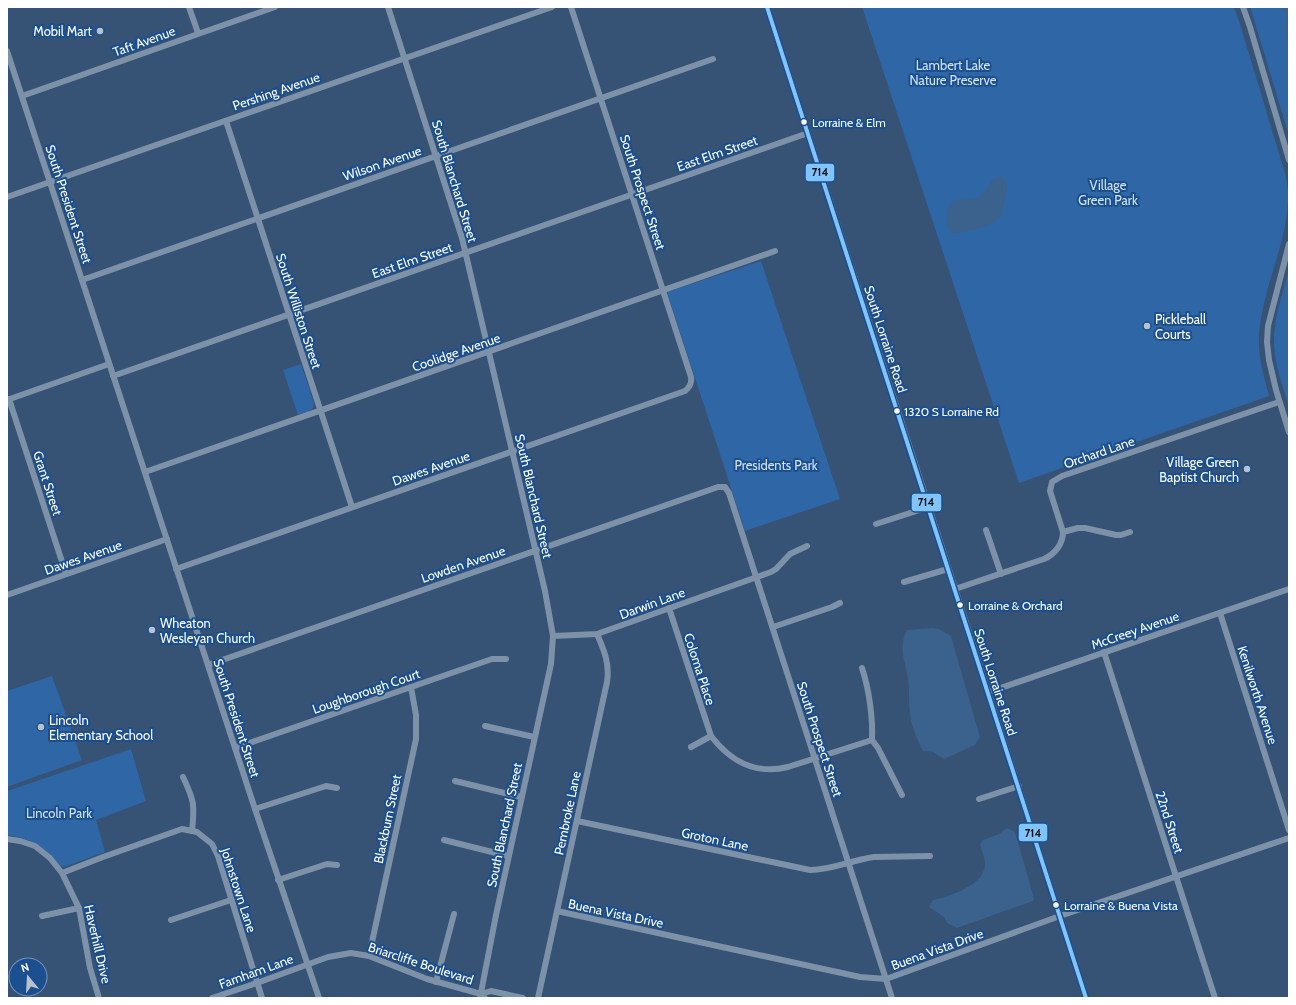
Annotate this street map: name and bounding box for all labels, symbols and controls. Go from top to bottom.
street label: Taft Avenue [111,22,178,60]
place label: Mobil Mart [33,23,93,39]
marker: Mobil Mart [95,26,105,36]
park label: Lambert Lake Nature Preserve [910,57,997,88]
street label: Pershing Avenue [230,68,322,113]
place label: Lorraine & Elm [812,115,886,130]
marker: Lorraine & Elm [799,117,809,127]
street label: South Blanchard Street [429,118,481,245]
street label: South Prospect Street [617,132,669,252]
street label: East Elm Street [675,132,760,174]
street label: Wilson Avenue [341,142,424,184]
street label: South President Street [42,143,96,266]
line badge: 714 [805,163,835,182]
text: 714 [812,165,828,179]
park label: Village Green Park [1078,177,1138,208]
street label: East Elm Street [370,239,455,281]
street label: South Williston Street [273,251,325,371]
street label: South Lorraine Road [861,283,911,395]
place label: Pickleball Courts [1155,311,1206,342]
marker: Pickleball Courts [1142,321,1152,331]
street label: Coolidge Avenue [410,329,503,375]
place label: 1320 S Lorraine Rd [904,404,999,419]
marker: 1320 S Lorraine Rd [892,406,902,416]
street label: South Blanchard Street [512,432,556,560]
street label: Orchard Lane [1061,432,1137,472]
street label: Dawes Avenue [390,447,472,489]
street label: Grant Street [30,449,66,518]
place label: Village Green Baptist Church [1159,454,1239,485]
park label: Presidents Park [734,457,818,473]
marker: Village Green Baptist Church [1242,464,1252,474]
line badge: 714 [911,493,942,512]
text: 714 [918,495,934,509]
street label: Dawes Avenue [42,536,124,578]
street label: Lowden Avenue [419,542,508,586]
street label: Darwin Lane [617,584,687,622]
place label: Lorraine & Orchard [968,598,1063,613]
marker: Lorraine & Orchard [955,600,965,610]
street label: McCreey Avenue [1089,607,1181,653]
place label: Wheaton Wesleyan Church [160,615,255,646]
marker: Wheaton Wesleyan Church [147,625,157,635]
street label: South Lorraine Road [971,626,1021,738]
street label: Coloma Place [681,631,719,707]
street label: Kenilworth Avenue [1235,644,1282,747]
street label: South President Street [210,657,264,780]
street label: Loughborough Court [310,665,423,717]
street label: South Prospect Street [794,679,846,799]
place label: Lincoln Elementary School [49,712,153,743]
marker: Lincoln Elementary School [36,722,46,732]
street label: South Blanchard Street [483,761,525,889]
street label: Pembroke Lane [550,769,584,856]
street label: Blackburn Street [370,772,404,865]
street label: 22nd Street [1152,789,1188,856]
park label: Lincoln Park [26,805,92,821]
line badge: 714 [1018,823,1048,842]
street label: Groton Lane [680,824,750,854]
text: 714 [1025,826,1041,840]
street label: Johnstown Lane [218,845,260,934]
street label: Buena Vista Drive [567,895,665,931]
place label: Lorraine & Buena Vista [1064,898,1178,913]
marker: Lorraine & Buena Vista [1051,900,1061,910]
street label: Haverhill Drive [81,903,115,985]
street label: Buena Vista Drive [889,925,986,973]
street label: Briarcliffe Boulevard [366,938,476,988]
street label: Farnham Lane [217,950,296,992]
north arrow [8,957,48,997]
text: N [19,960,31,975]

